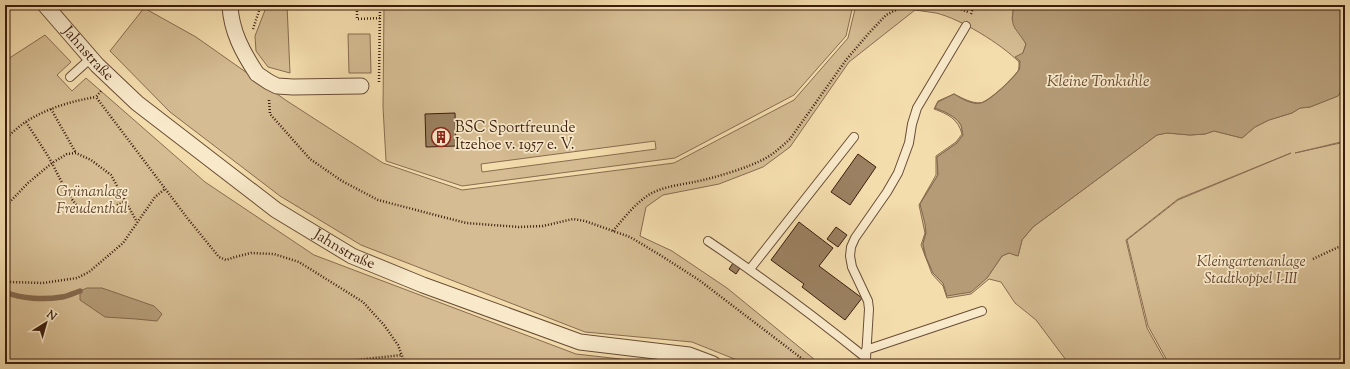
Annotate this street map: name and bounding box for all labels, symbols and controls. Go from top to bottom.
street label: Jahnstraße [57,21,118,86]
water label: Kleine Tonkuhle [1047,71,1149,94]
place label: BSC Sportfreunde Itzehoe v. 1957 e. V. [455,118,575,156]
building icon: BSC Sportfreunde Itzehoe v. 1957 e. V. [430,126,452,148]
park label: Grünanlage Freudenthal [56,182,128,220]
street label: Jahnstraße [308,224,378,275]
park label: Kleingartenanlage Stadtkoppel I-III [1197,252,1305,290]
north arrow [26,303,66,343]
text: N [42,306,60,325]

